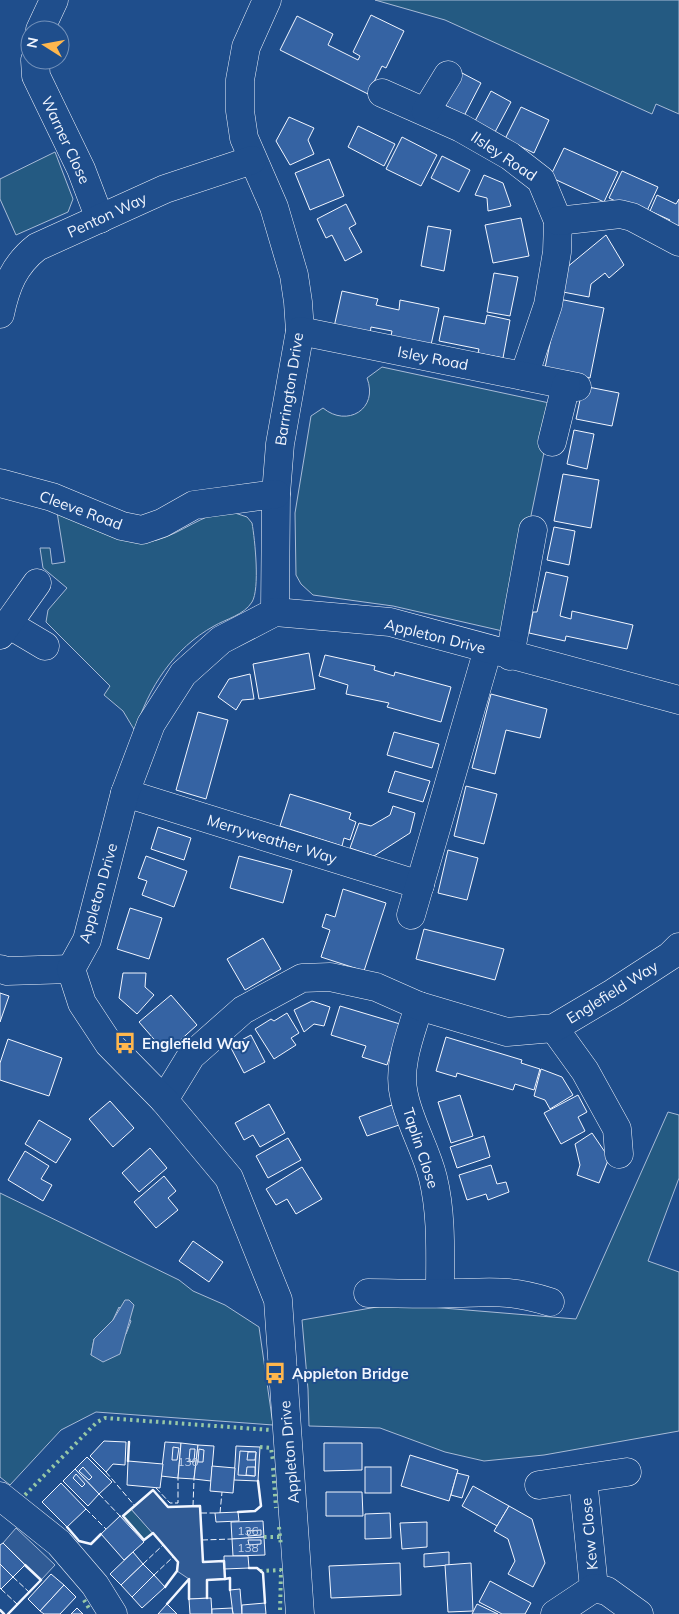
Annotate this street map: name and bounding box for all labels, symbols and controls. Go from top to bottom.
north arrow [20,20,70,70]
text: N [22,36,42,49]
street label: Warner Close [37,93,95,187]
street label: Ilsley Road [468,127,540,185]
street label: Penton Way [64,188,150,242]
street label: Barrington Drive [271,331,307,447]
street label: Isley Road [396,342,470,374]
street label: Cleeve Road [37,486,125,534]
street label: Appleton Drive [383,614,487,658]
street label: Merryweather Way [205,810,339,868]
street label: Appleton Drive [75,841,121,945]
street label: Englefield Way [563,956,661,1028]
bus stop icon: Englefield Way [112,1030,138,1056]
place label: Englefield Way [142,1034,250,1053]
street label: Taplin Close [399,1105,443,1191]
bus stop icon: Appleton Bridge [262,1360,288,1386]
place label: Appleton Bridge [292,1364,409,1383]
street label: Appleton Drive [275,1400,303,1504]
house number: 130 [177,1454,199,1469]
street label: Kew Close [576,1497,602,1571]
house number: 136 [237,1523,259,1538]
house number: 138 [237,1540,259,1555]

